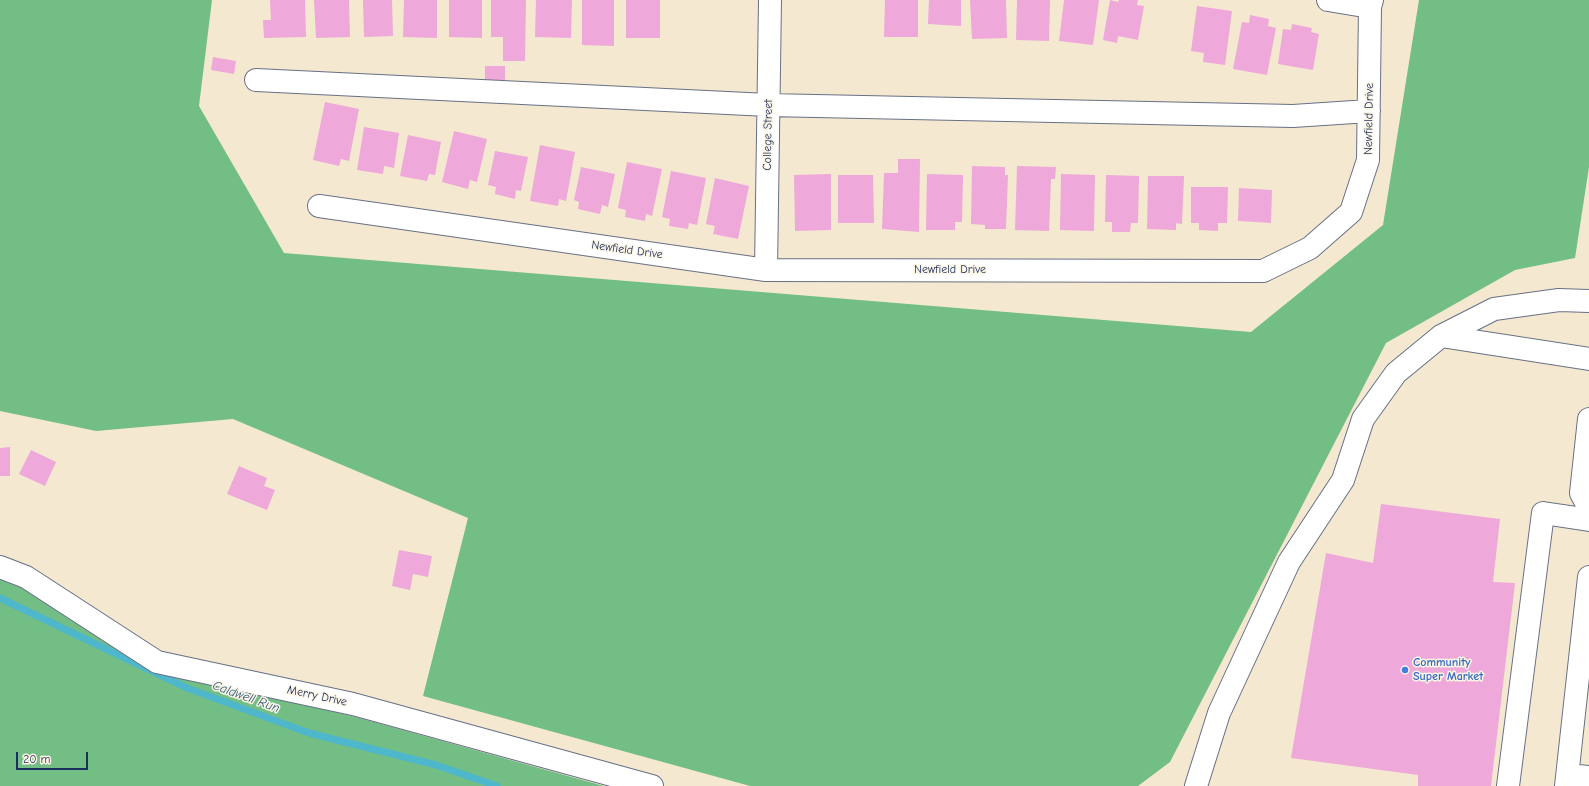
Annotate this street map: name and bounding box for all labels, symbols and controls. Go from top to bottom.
street label: Newfield Drive [1361,83,1377,155]
street label: College Street [760,99,776,171]
street label: Newfield Drive [590,238,664,262]
street label: Newfield Drive [914,263,986,277]
place label: Community Super Market [1413,656,1483,684]
marker: Community Super Market [1400,665,1410,675]
water label: Caldwell Run [210,678,282,716]
street label: Merry Drive [286,683,348,709]
scale bar [18,744,90,770]
text: 20 m [23,752,51,766]

